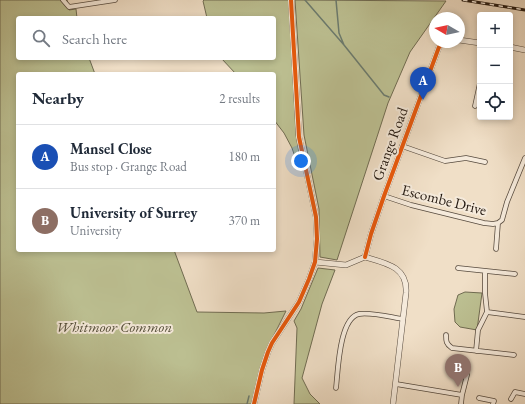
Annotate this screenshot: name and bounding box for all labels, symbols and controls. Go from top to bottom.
north arrow [429,12,465,48]
map controls [477,12,513,120]
button: + [477,12,513,48]
search box [16,16,276,60]
icon: search [30,27,52,49]
text: Search here [62,29,127,48]
button: − [477,48,513,84]
pin: A [410,67,436,100]
button: locate [477,84,513,120]
text: Nearby [32,87,84,109]
text: 2 results [219,90,260,107]
street label: Grange Road [367,104,412,183]
text: Mansel Close [70,139,152,158]
text: A [40,148,50,165]
text: 180 m [229,148,260,165]
your location [291,151,311,171]
text: Bus stop · Grange Road [70,158,187,175]
street label: Escombe Drive [400,180,489,219]
text: University of Surrey [70,203,197,222]
text: B [41,212,49,229]
text: 370 m [229,212,260,229]
text: University [70,222,122,239]
park label: Whitmoor Common [56,317,172,336]
pin: B [445,354,471,387]

